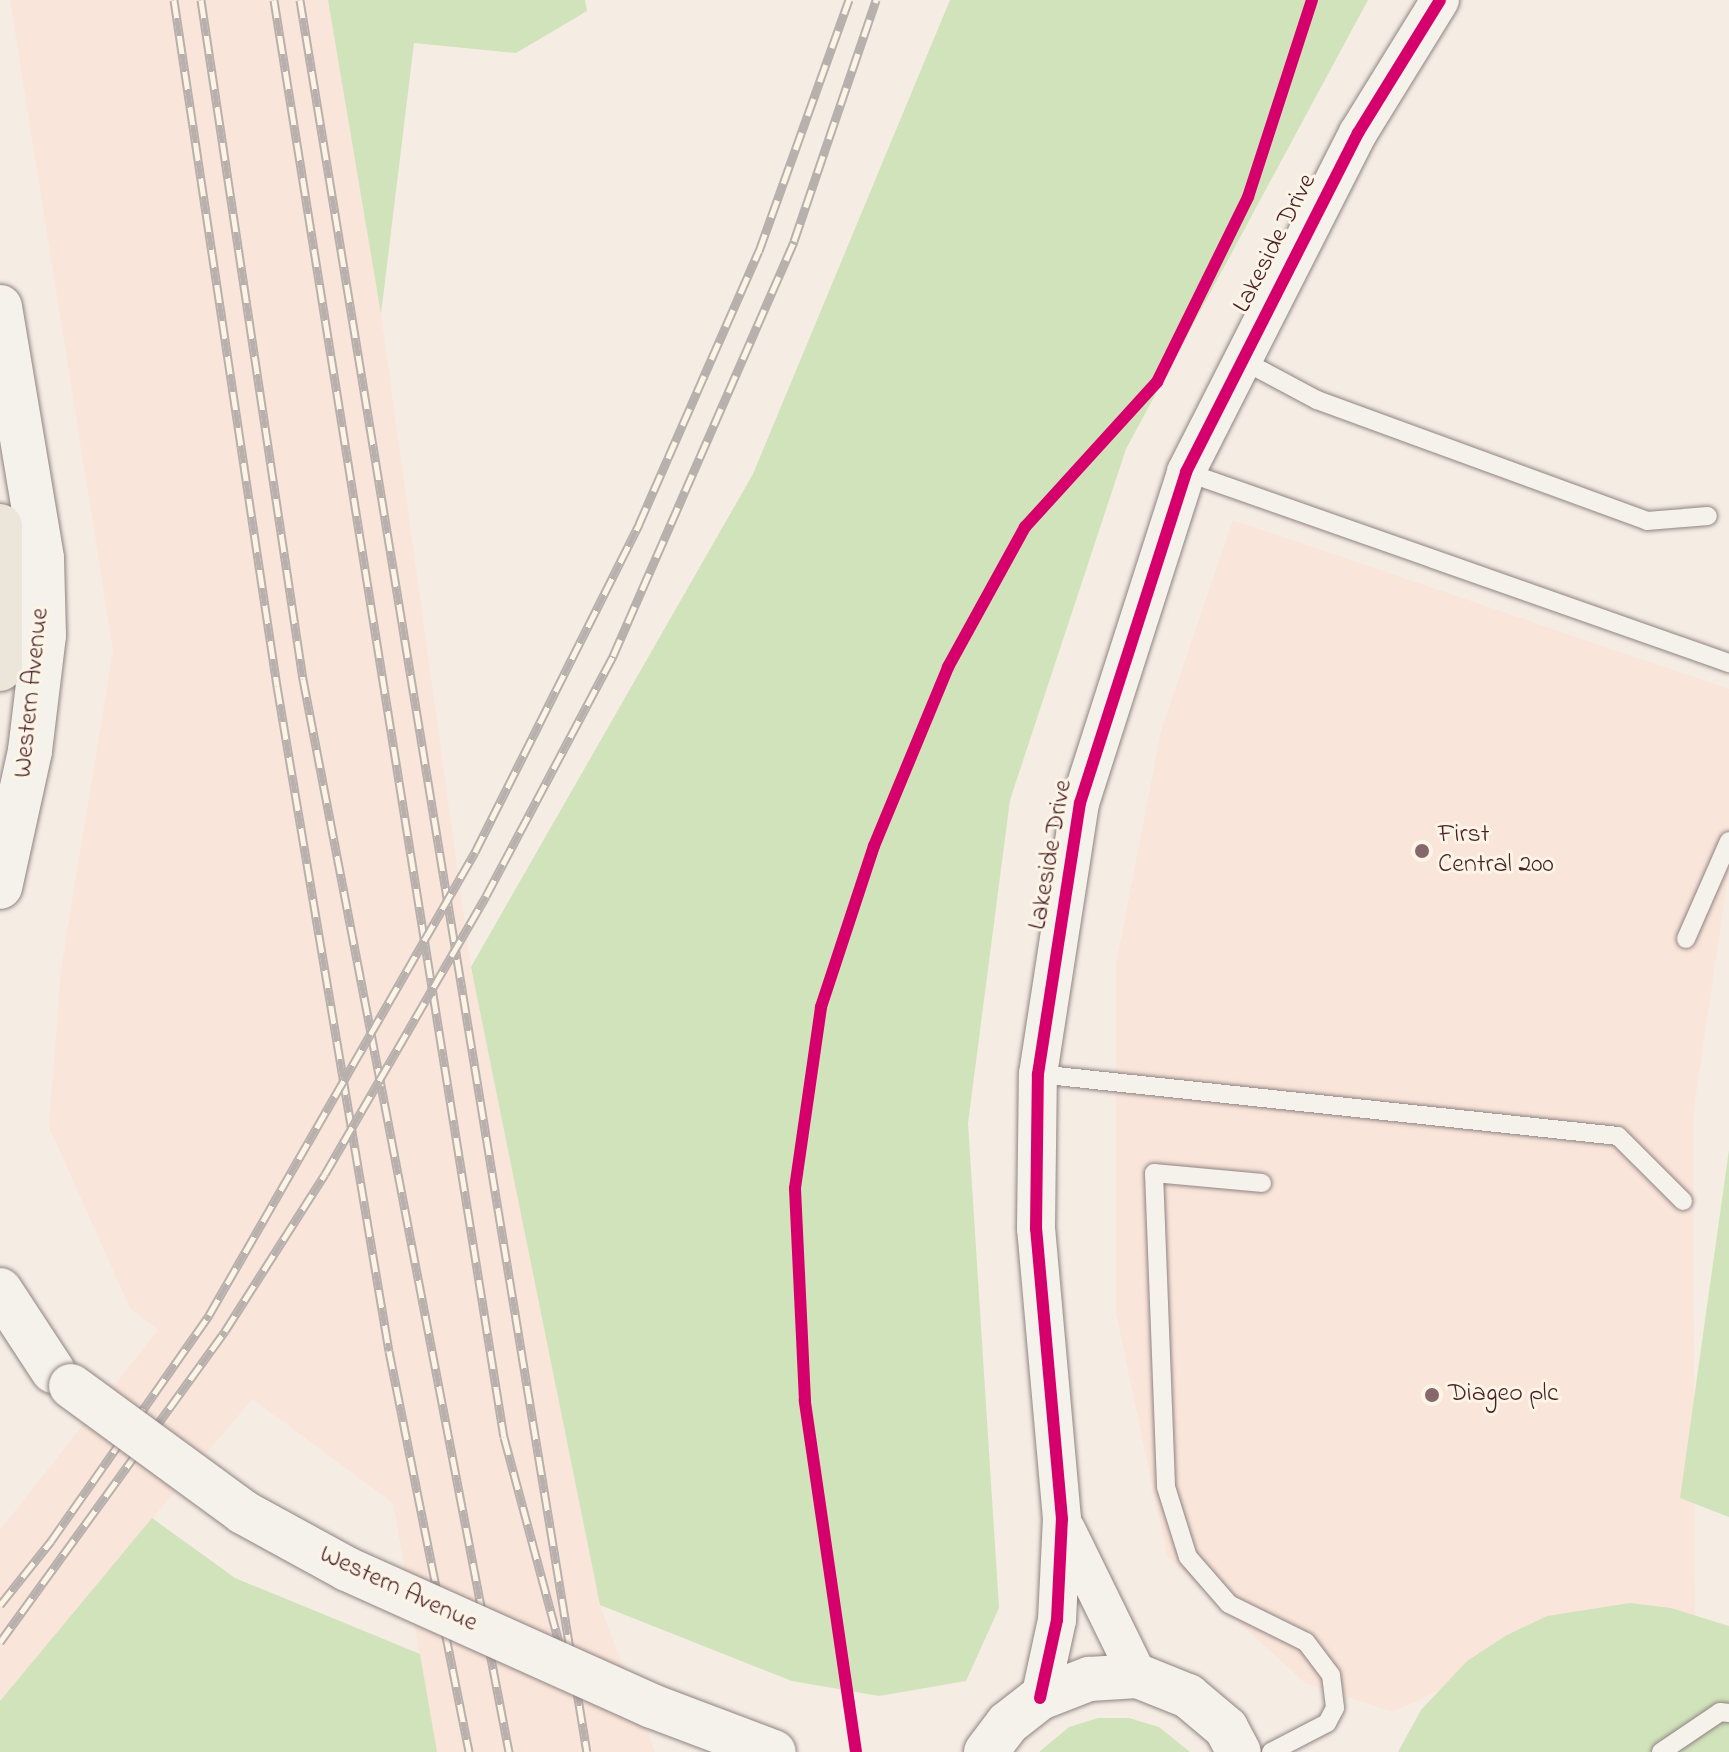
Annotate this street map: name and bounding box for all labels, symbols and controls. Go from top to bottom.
street label: Lakeside Drive [1228,169,1324,319]
street label: Western Avenue [9,607,57,779]
street label: Lakeside Drive [1023,778,1081,932]
place label: First Central 200 [1438,820,1554,882]
marker: First Central 200 [1413,842,1431,860]
place label: Diageo plc [1448,1379,1558,1411]
marker: Diageo plc [1423,1386,1441,1404]
street label: Western Avenue [314,1540,482,1640]

